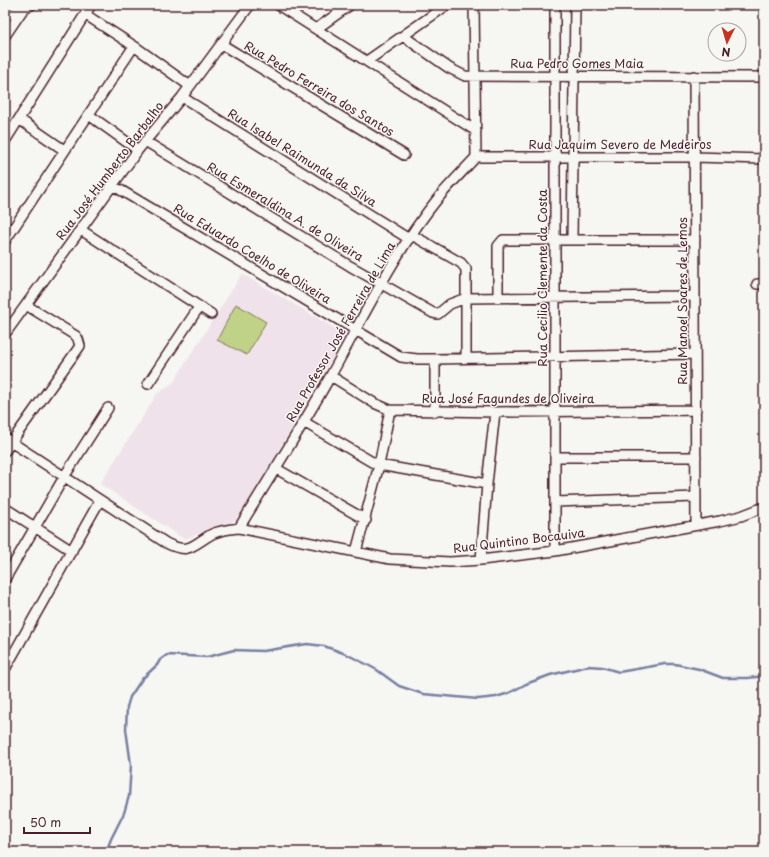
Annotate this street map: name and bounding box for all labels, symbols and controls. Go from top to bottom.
north arrow [707,22,747,62]
street label: Rua Pedro Ferreira dos Santos [241,36,398,140]
text: N [721,44,731,61]
street label: Rua Pedro Gomes Maia [510,54,644,72]
street label: Rua José Humberto Barbalho [51,97,167,243]
street label: Rua Isabel Raimunda da Silva [225,104,381,211]
street label: Rua Jaquim Severo de Medeiros [529,135,712,153]
street label: Rua Esmeraldina A. de Oliveira [204,157,368,266]
street label: Rua Cecilio Clemente da Costa [533,189,551,367]
street label: Rua Eduardo Coelho de Oliveira [170,199,335,308]
street label: Rua Manoel Soares de Lemos [673,217,691,385]
street label: Rua Professor José Ferreira de Lima [281,238,399,425]
street label: Rua José Fagundes de Oliveira [422,389,595,407]
street label: Rua Quintino Bocauiva [452,523,586,557]
scale bar [24,809,90,835]
text: 50 m [30,813,61,831]

